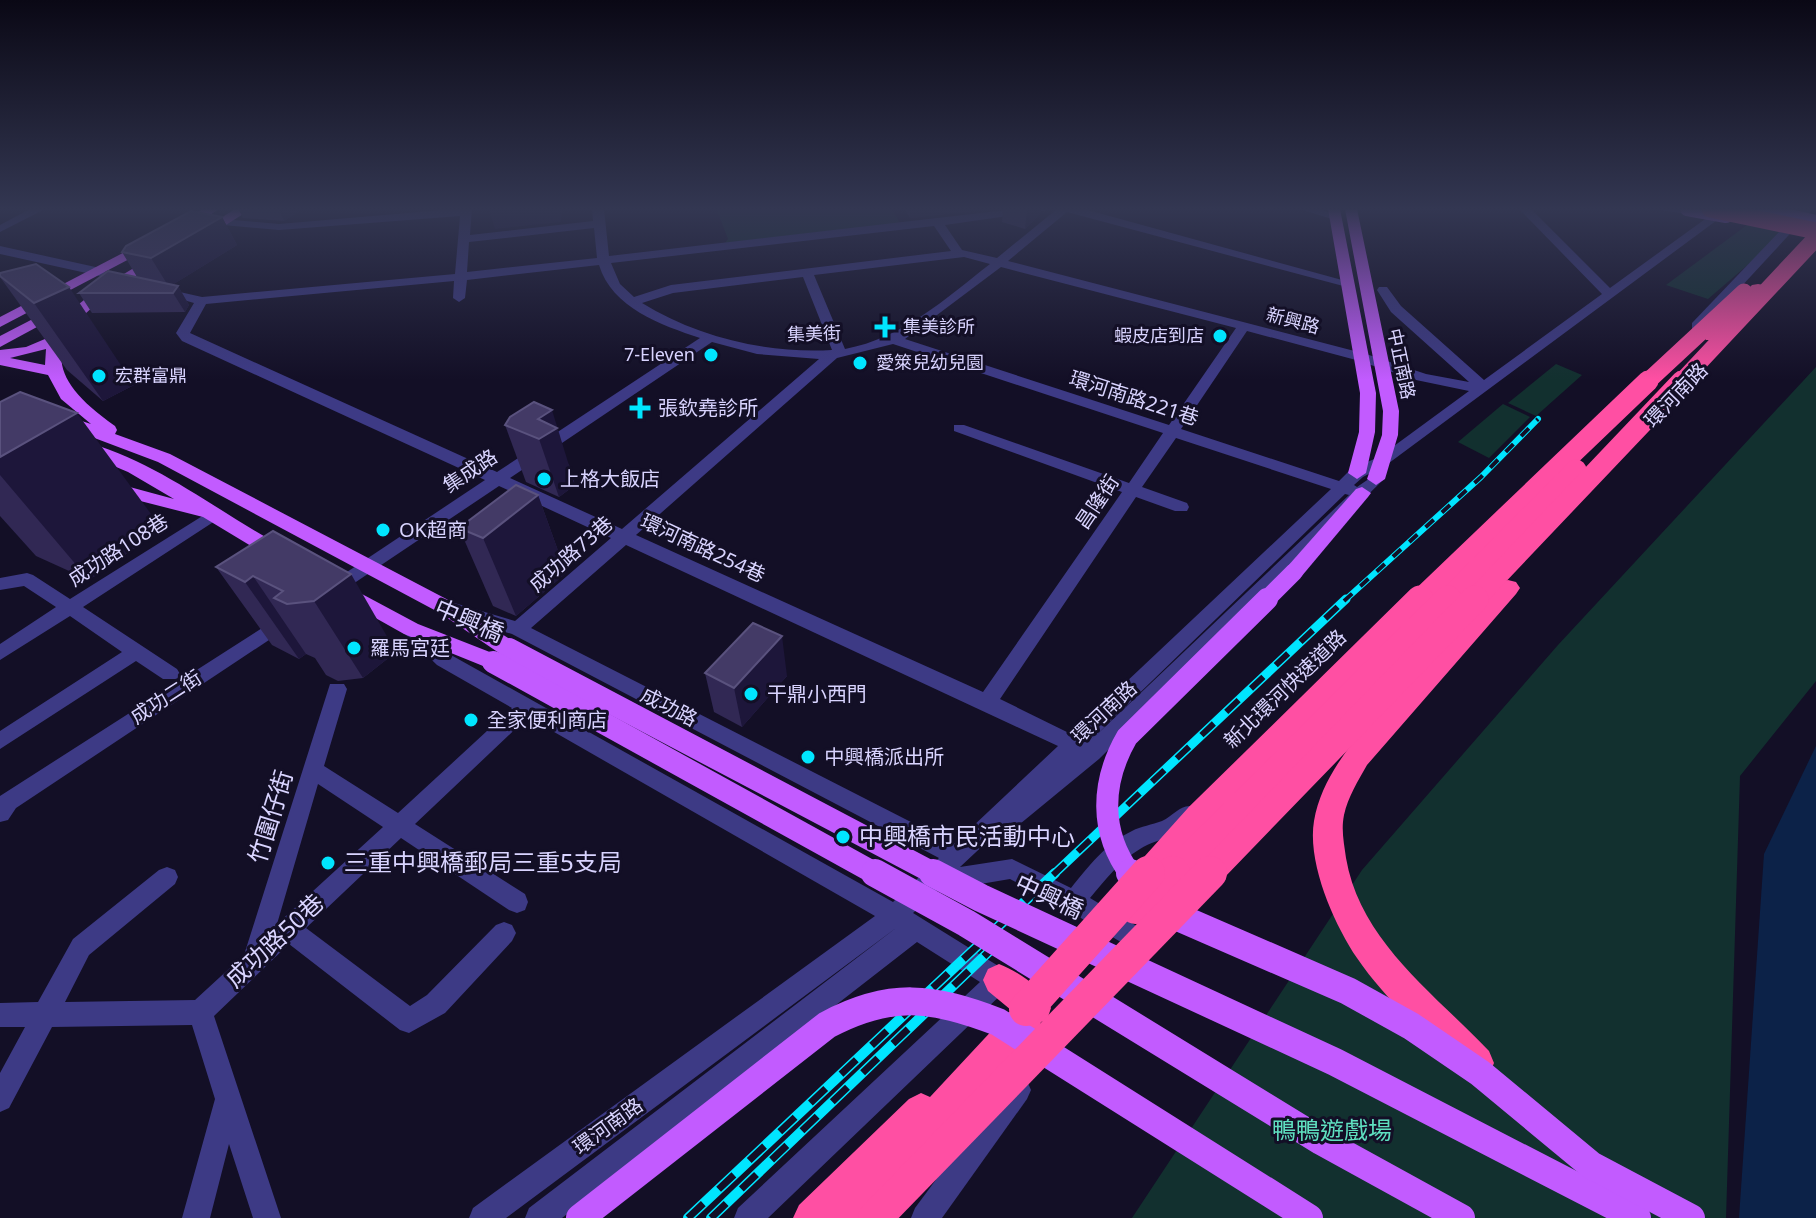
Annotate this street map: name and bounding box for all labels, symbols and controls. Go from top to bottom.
street label: 新興路 [1264,301,1322,339]
place label: 集美診所 [903,314,975,338]
marker: 集美診所 [874,316,896,338]
street label: 集美街 [787,320,841,346]
place label: 蝦皮店到店 [1114,323,1204,347]
street label: 中正南路 [1383,326,1421,402]
marker: 蝦皮店到店 [1211,327,1229,345]
place label: 7-Eleven [624,342,695,366]
marker: 7-Eleven [702,346,720,364]
place label: 愛箂兒幼兒園 [876,350,984,374]
marker: 愛箂兒幼兒園 [851,354,869,372]
street label: 環河南路 [1638,357,1713,433]
place label: 宏群富鼎 [115,363,187,387]
street label: 環河南路221巷 [1066,364,1202,431]
marker: 宏群富鼎 [90,367,108,385]
place label: 張欽堯診所 [658,394,758,421]
marker: 張欽堯診所 [629,397,651,419]
street label: 集成路 [437,443,502,499]
place label: 上格大飯店 [560,465,660,492]
street label: 昌隆街 [1069,469,1125,534]
marker: 上格大飯店 [535,470,553,488]
street label: 成功路108巷 [62,507,173,592]
street label: 環河南路254巷 [637,507,770,588]
street label: 成功路73巷 [523,510,618,598]
place label: OK超商 [399,516,467,543]
marker: OK超商 [374,521,392,539]
street label: 中興橋 [430,590,509,649]
street label: 新北環河快速道路 [1218,623,1352,754]
place label: 羅馬宮廷 [370,634,450,661]
marker: 羅馬宮廷 [345,639,363,657]
street label: 成功二街 [125,663,207,730]
street label: 環河南路 [1065,674,1142,749]
place label: 干鼎小西門 [767,680,867,707]
street label: 成功路 [636,681,702,732]
marker: 干鼎小西門 [742,685,760,703]
place label: 全家便利商店 [487,706,607,733]
marker: 全家便利商店 [462,711,480,729]
place label: 中興橋派出所 [824,743,944,770]
marker: 中興橋派出所 [799,748,817,766]
street label: 竹圍仔街 [240,766,299,867]
place label: 中興橋市民活動中心 [859,819,1075,852]
marker: 中興橋市民活動中心 [834,828,852,846]
place label: 三重中興橋郵局三重5支局 [344,845,622,878]
marker: 三重中興橋郵局三重5支局 [319,854,337,872]
street label: 中興橋 [1010,865,1089,926]
street label: 成功路50巷 [218,886,330,994]
street label: 環河南路 [567,1091,648,1160]
park label: 鴨鴨遊戲場 [1272,1113,1392,1146]

